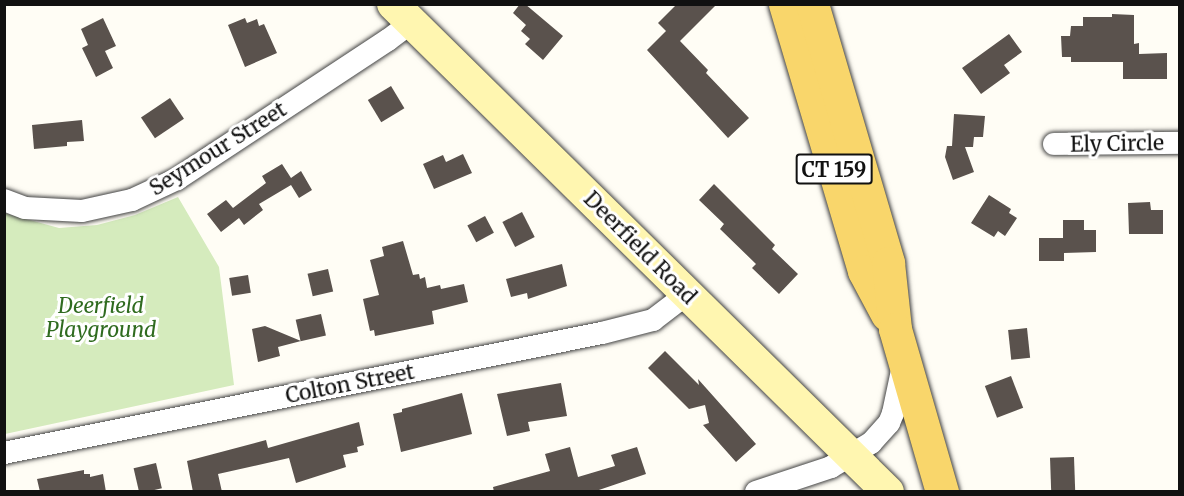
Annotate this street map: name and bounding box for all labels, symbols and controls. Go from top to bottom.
street label: Seymour Street [145,97,291,201]
street label: Ely Circle [1070,131,1164,157]
road number: CT 159 [795,152,873,186]
street label: Deerfield Road [578,186,702,310]
park label: Deerfield Playground [46,293,156,343]
street label: Colton Street [283,359,417,409]

